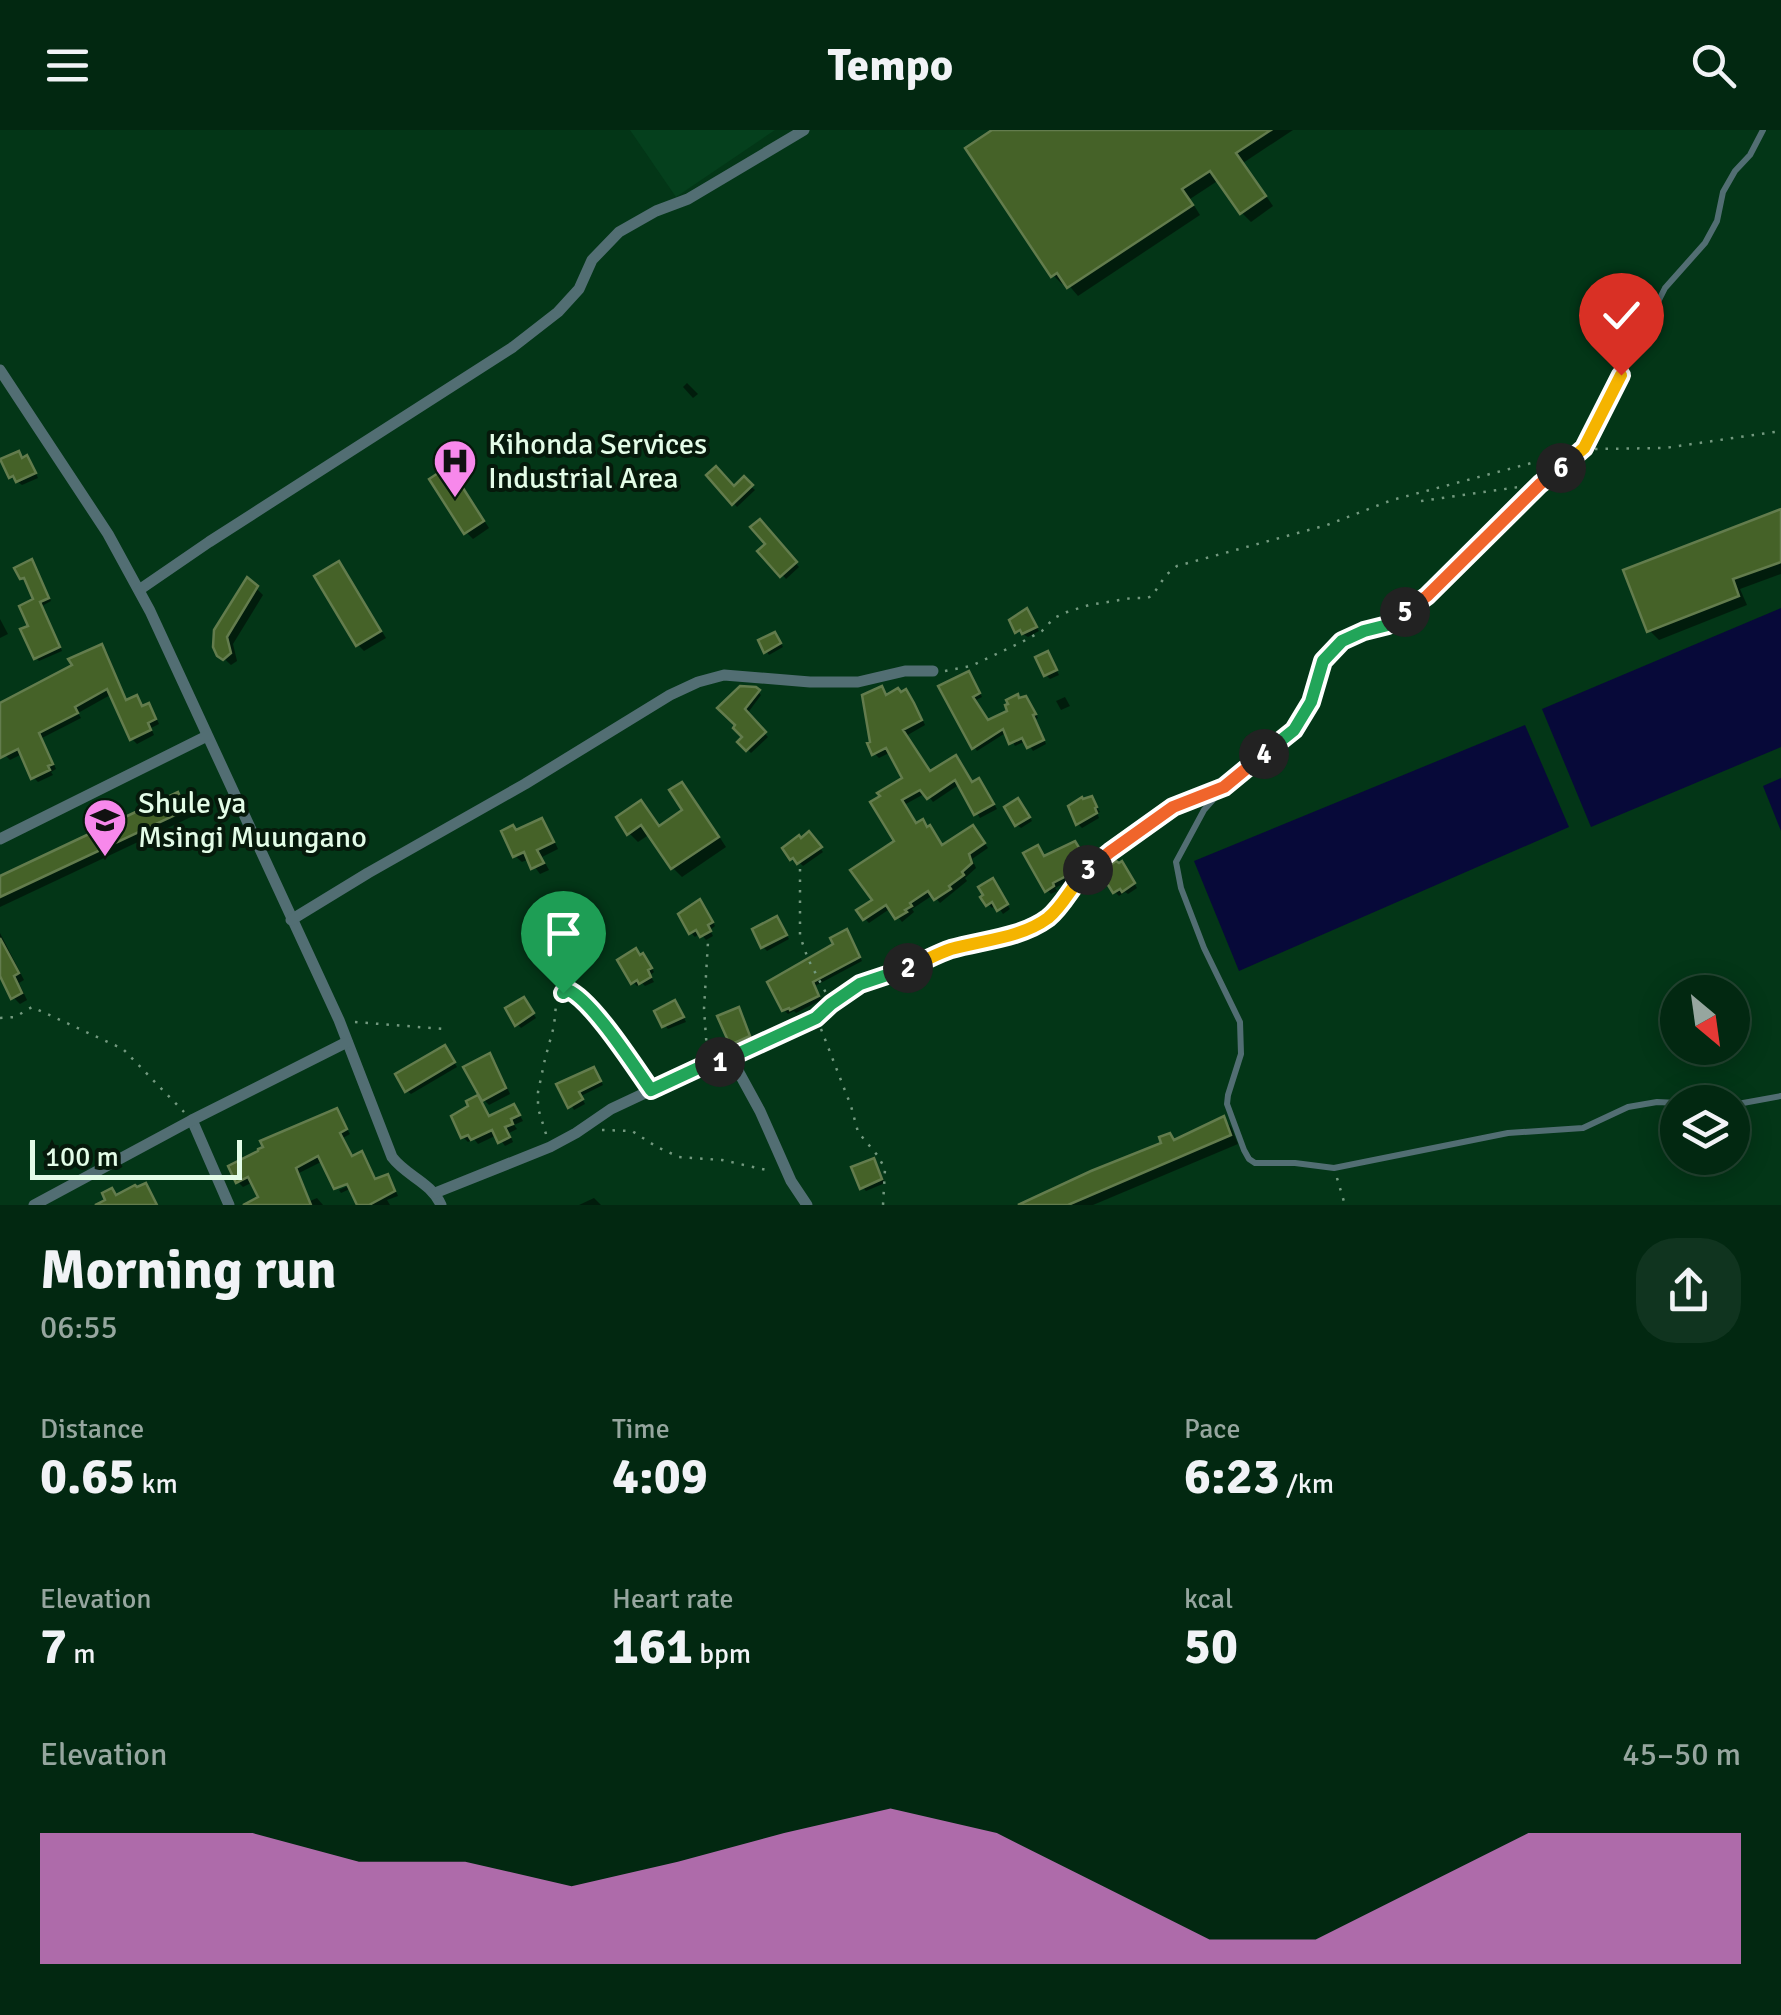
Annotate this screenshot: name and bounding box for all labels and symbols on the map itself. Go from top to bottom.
pin [1579,273,1664,376]
place label: Kihonda Services Industrial Area [488,426,707,497]
hospital icon: Kihonda Services Industrial Area [432,438,478,499]
pin: 6 [1536,443,1586,493]
pin: 5 [1380,587,1430,637]
pin: 4 [1239,729,1289,779]
place label: Shule ya Msingi Muungano [138,785,367,856]
school or university icon: Shule ya Msingi Muungano [82,797,128,858]
pin: 3 [1063,845,1113,895]
pin [521,891,606,994]
pin: 2 [883,943,933,993]
north arrow [1660,975,1750,1065]
pin: 1 [695,1037,745,1087]
scale bar [30,1135,242,1180]

